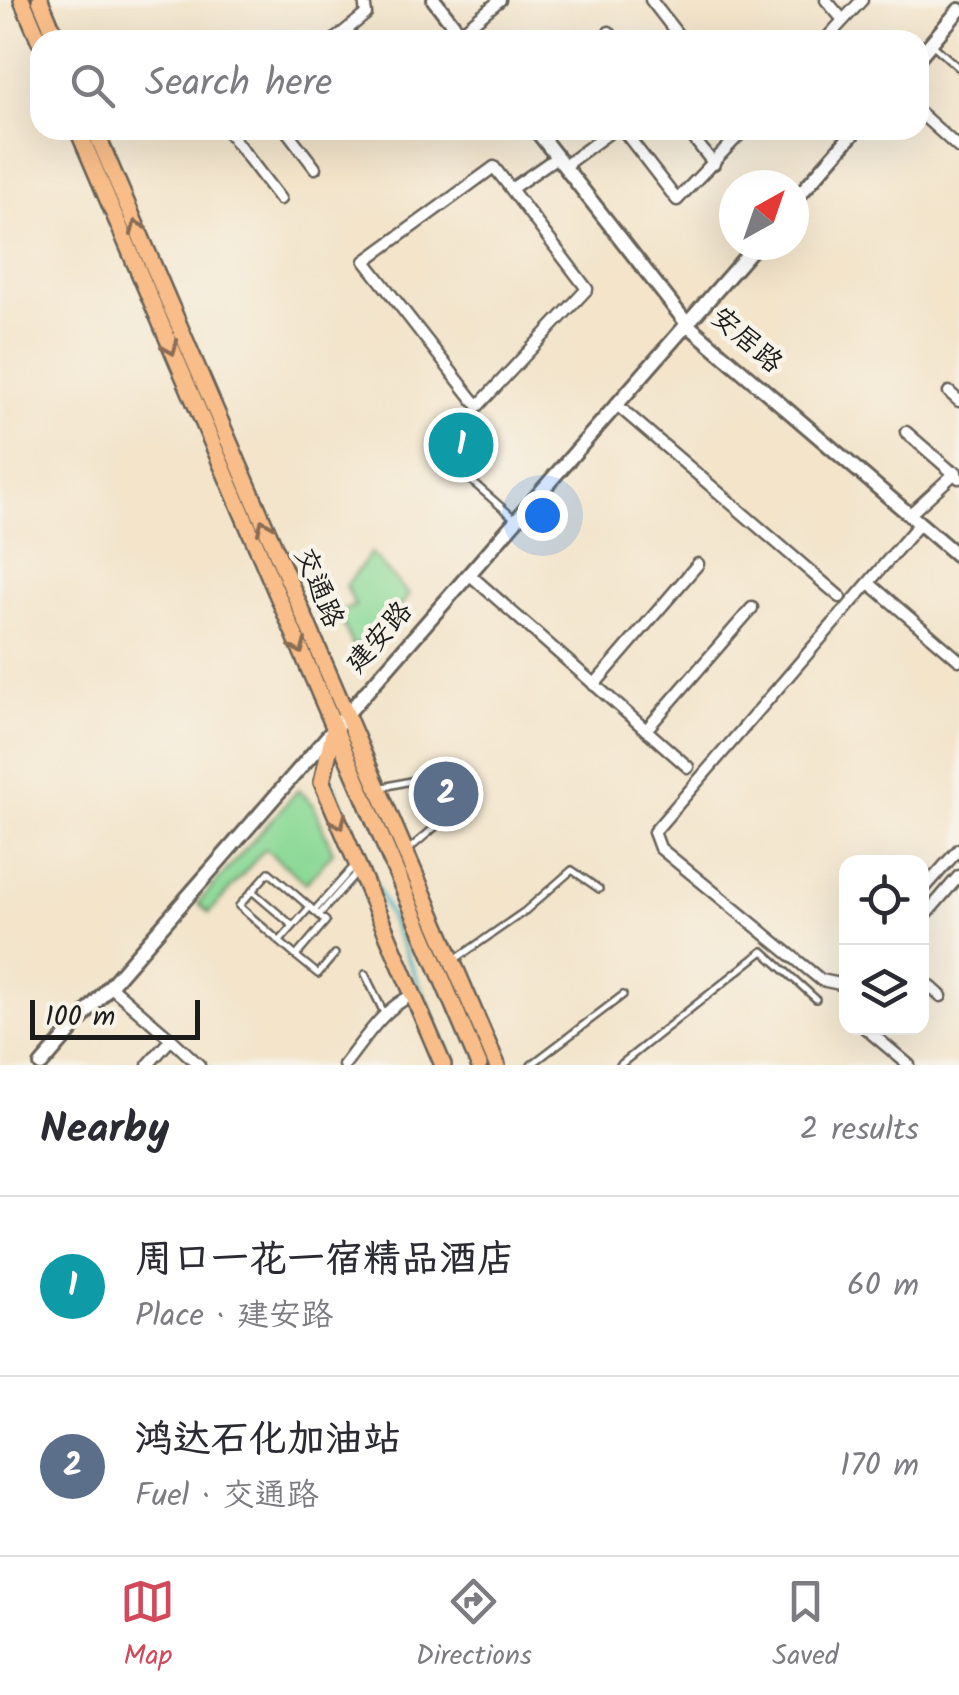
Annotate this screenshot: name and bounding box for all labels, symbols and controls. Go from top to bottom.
search box [30,30,929,140]
text: Search here [145,55,332,115]
icon: search [65,58,120,113]
north arrow [719,170,809,260]
one-way arrow [128,219,148,236]
street label: 安居路 [700,296,792,386]
one-way arrow [159,338,179,356]
pin: 1 [428,408,494,482]
your location [517,490,568,541]
one-way arrow [256,518,276,536]
street label: 交通路 [281,541,355,635]
street label: 建安路 [335,592,425,684]
one-way arrow [287,637,307,655]
pin: 2 [414,756,478,832]
one-way arrow [328,812,348,830]
map controls [839,855,929,1035]
button: locate [839,855,929,945]
button: layers [839,945,929,1035]
scale bar [30,995,200,1040]
text: 100 m [45,995,115,1040]
text: Nearby [40,1097,169,1164]
text: 2 results [800,1105,919,1156]
text: 周口一花一宿精品酒店 [135,1231,515,1291]
text: 1 [68,1261,77,1312]
text: 60 m [847,1261,919,1312]
text: Place · 建安路 [135,1291,333,1342]
text: 鸿达石化加油站 [135,1411,401,1471]
text: 2 [63,1441,82,1492]
text: 170 m [840,1441,919,1492]
text: Fuel · 交通路 [135,1471,319,1522]
tab: Map [120,1574,175,1679]
tab: Directions [416,1574,532,1679]
tab: Saved [772,1574,839,1679]

